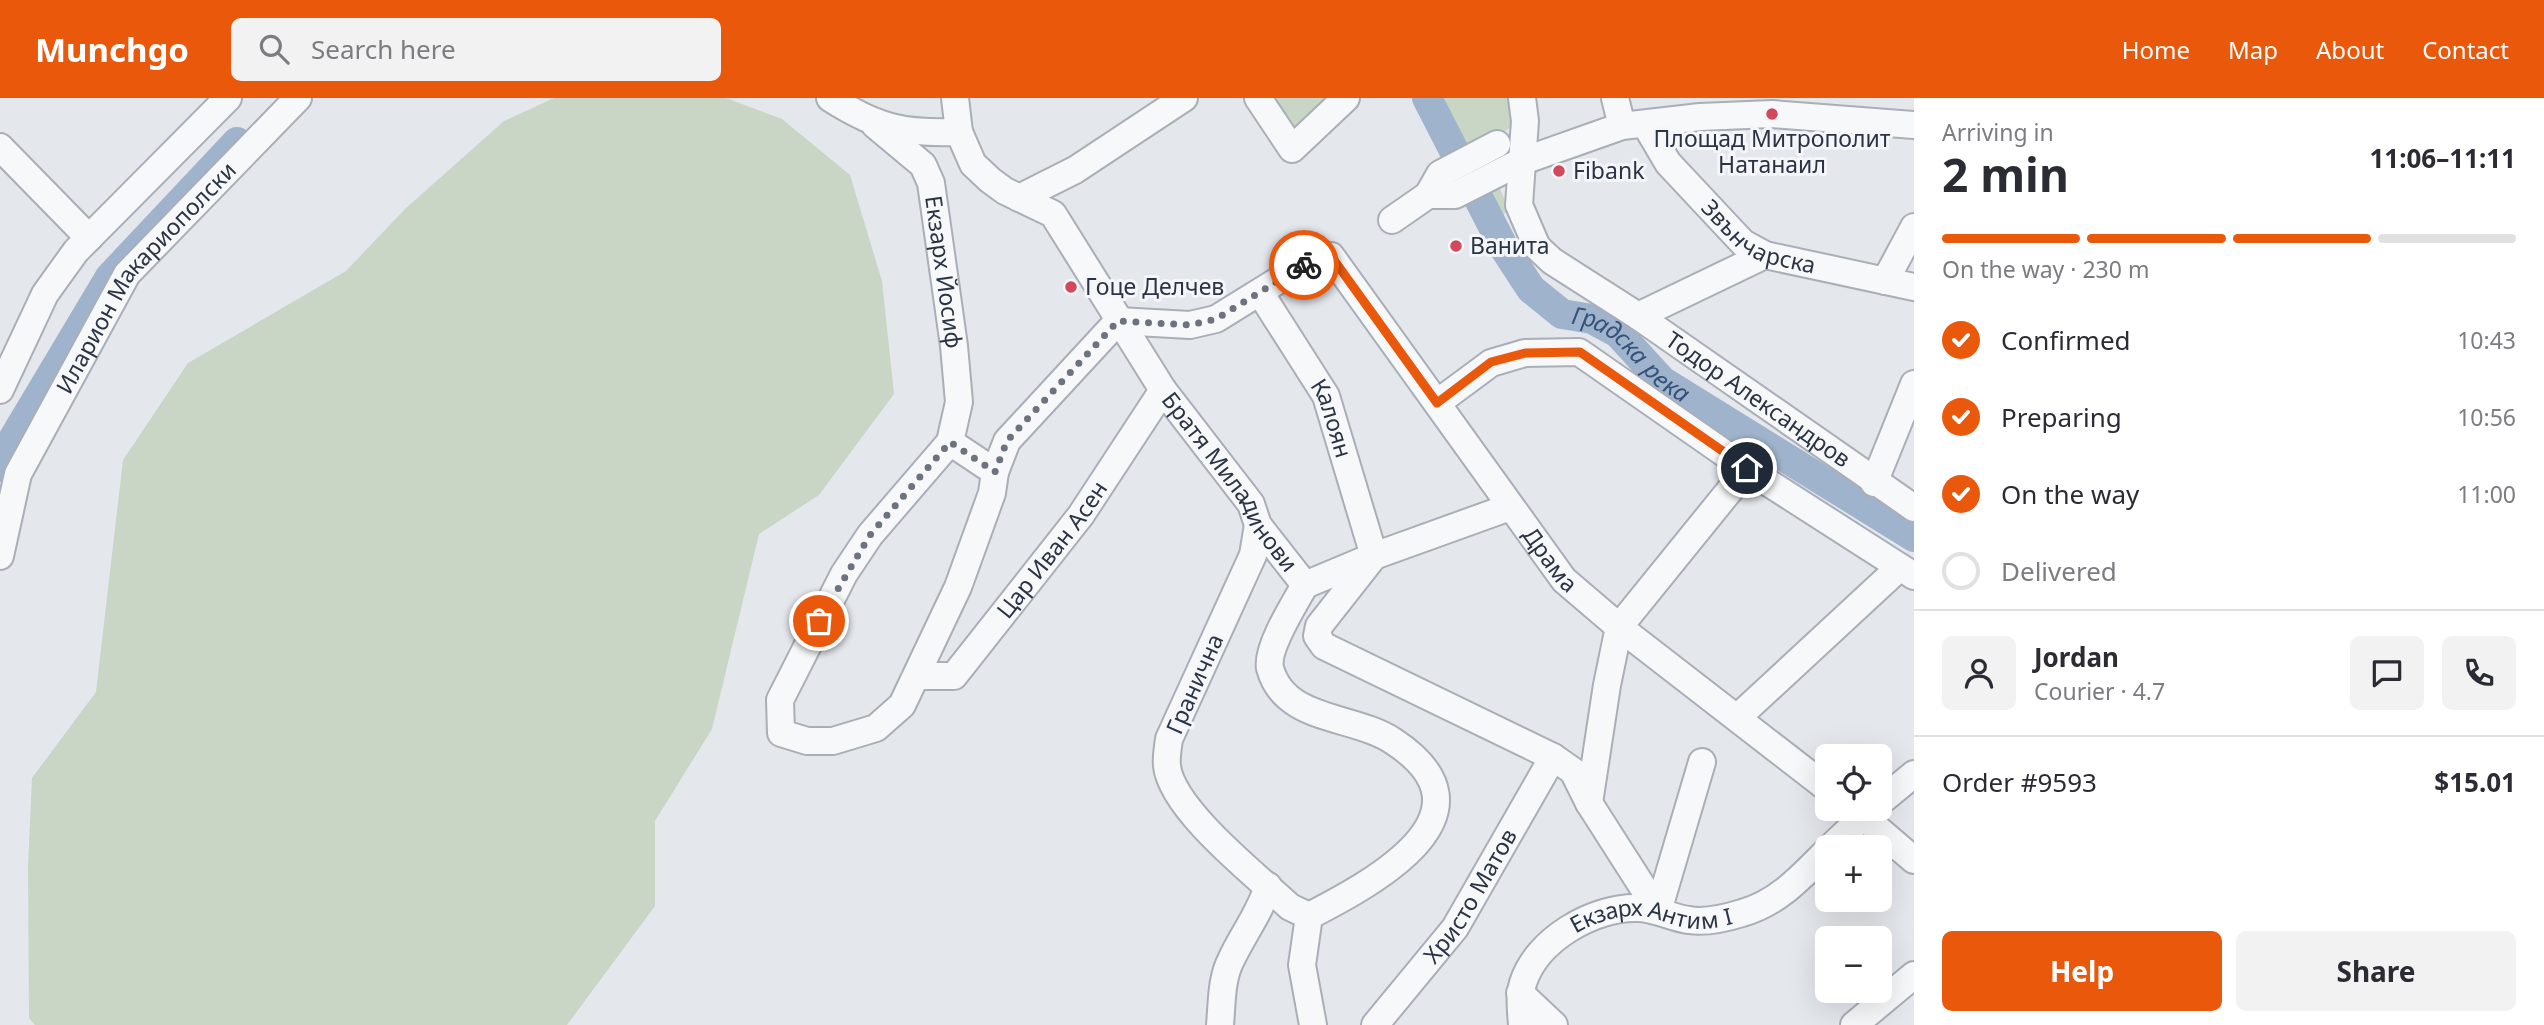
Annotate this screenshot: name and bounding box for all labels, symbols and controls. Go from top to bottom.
search box [231,18,721,81]
text: Munchgo [35,27,189,72]
icon: search [255,30,293,68]
text: Search here [311,31,456,67]
text: Home [2122,33,2190,66]
text: Map [2228,33,2278,66]
text: About [2316,33,2384,66]
text: Contact [2422,33,2509,66]
marker: Площад Митрополит Натанаил [1764,106,1780,122]
text: Arriving in [1942,116,2054,148]
place label: Площад Митрополит Натанаил [1654,122,1891,180]
text: 11:06–11:11 [2369,140,2516,176]
text: 2 min [1942,143,2069,205]
street label: Иларион Макариополски [48,154,243,399]
place label: Fibank [1573,154,1645,186]
marker: Fibank [1551,163,1567,179]
street label: Звънчарска [1695,192,1819,280]
street label: Екзарх Йосиф [918,193,971,350]
place label: Ванита [1470,229,1550,261]
courier [1269,230,1339,300]
marker: Ванита [1448,238,1464,254]
icon: bike [1285,246,1323,284]
text: On the way · 230 m [1942,253,2149,285]
place label: Гоце Делчев [1085,270,1224,302]
marker: Гоце Делчев [1063,279,1079,295]
water label: Градска река [1570,298,1697,410]
icon: check [1942,321,1980,359]
text: Confirmed [2001,322,2131,358]
street label: Тодор Александров [1660,323,1857,474]
text: 10:43 [2457,324,2516,356]
street label: Калоян [1304,372,1361,461]
street label: Братя Миладинови [1155,385,1306,578]
icon: check [1942,398,1980,436]
text: Preparing [2001,399,2122,435]
text: 10:56 [2457,401,2516,433]
pin [1717,438,1777,498]
icon: home [1728,449,1766,487]
street label: Цар Иван Асен [989,474,1114,625]
icon: check [1942,475,1980,513]
text: On the way [2001,476,2139,512]
text: 11:00 [2457,478,2516,510]
street label: Драма [1516,520,1585,599]
text: Delivered [2001,553,2117,589]
pin [789,591,849,651]
icon: bag [800,602,838,640]
street label: Гранична [1158,628,1230,739]
button: person [1942,636,2016,710]
button: chat [2350,636,2424,710]
button: phone [2442,636,2516,710]
text: Jordan [2034,639,2119,675]
text: Courier · 4.7 [2034,675,2165,707]
map controls [1815,744,1892,1003]
button: locate [1815,744,1892,821]
text: Order #9593 [1942,764,2097,800]
text: $15.01 [2434,764,2516,800]
street label: Христо Матов [1415,822,1524,970]
button: + [1815,835,1892,912]
street label: Екзарх Антим I [1564,891,1736,940]
button: − [1815,926,1892,1003]
button: Help [1942,931,2222,1011]
button: Share [2236,931,2516,1011]

